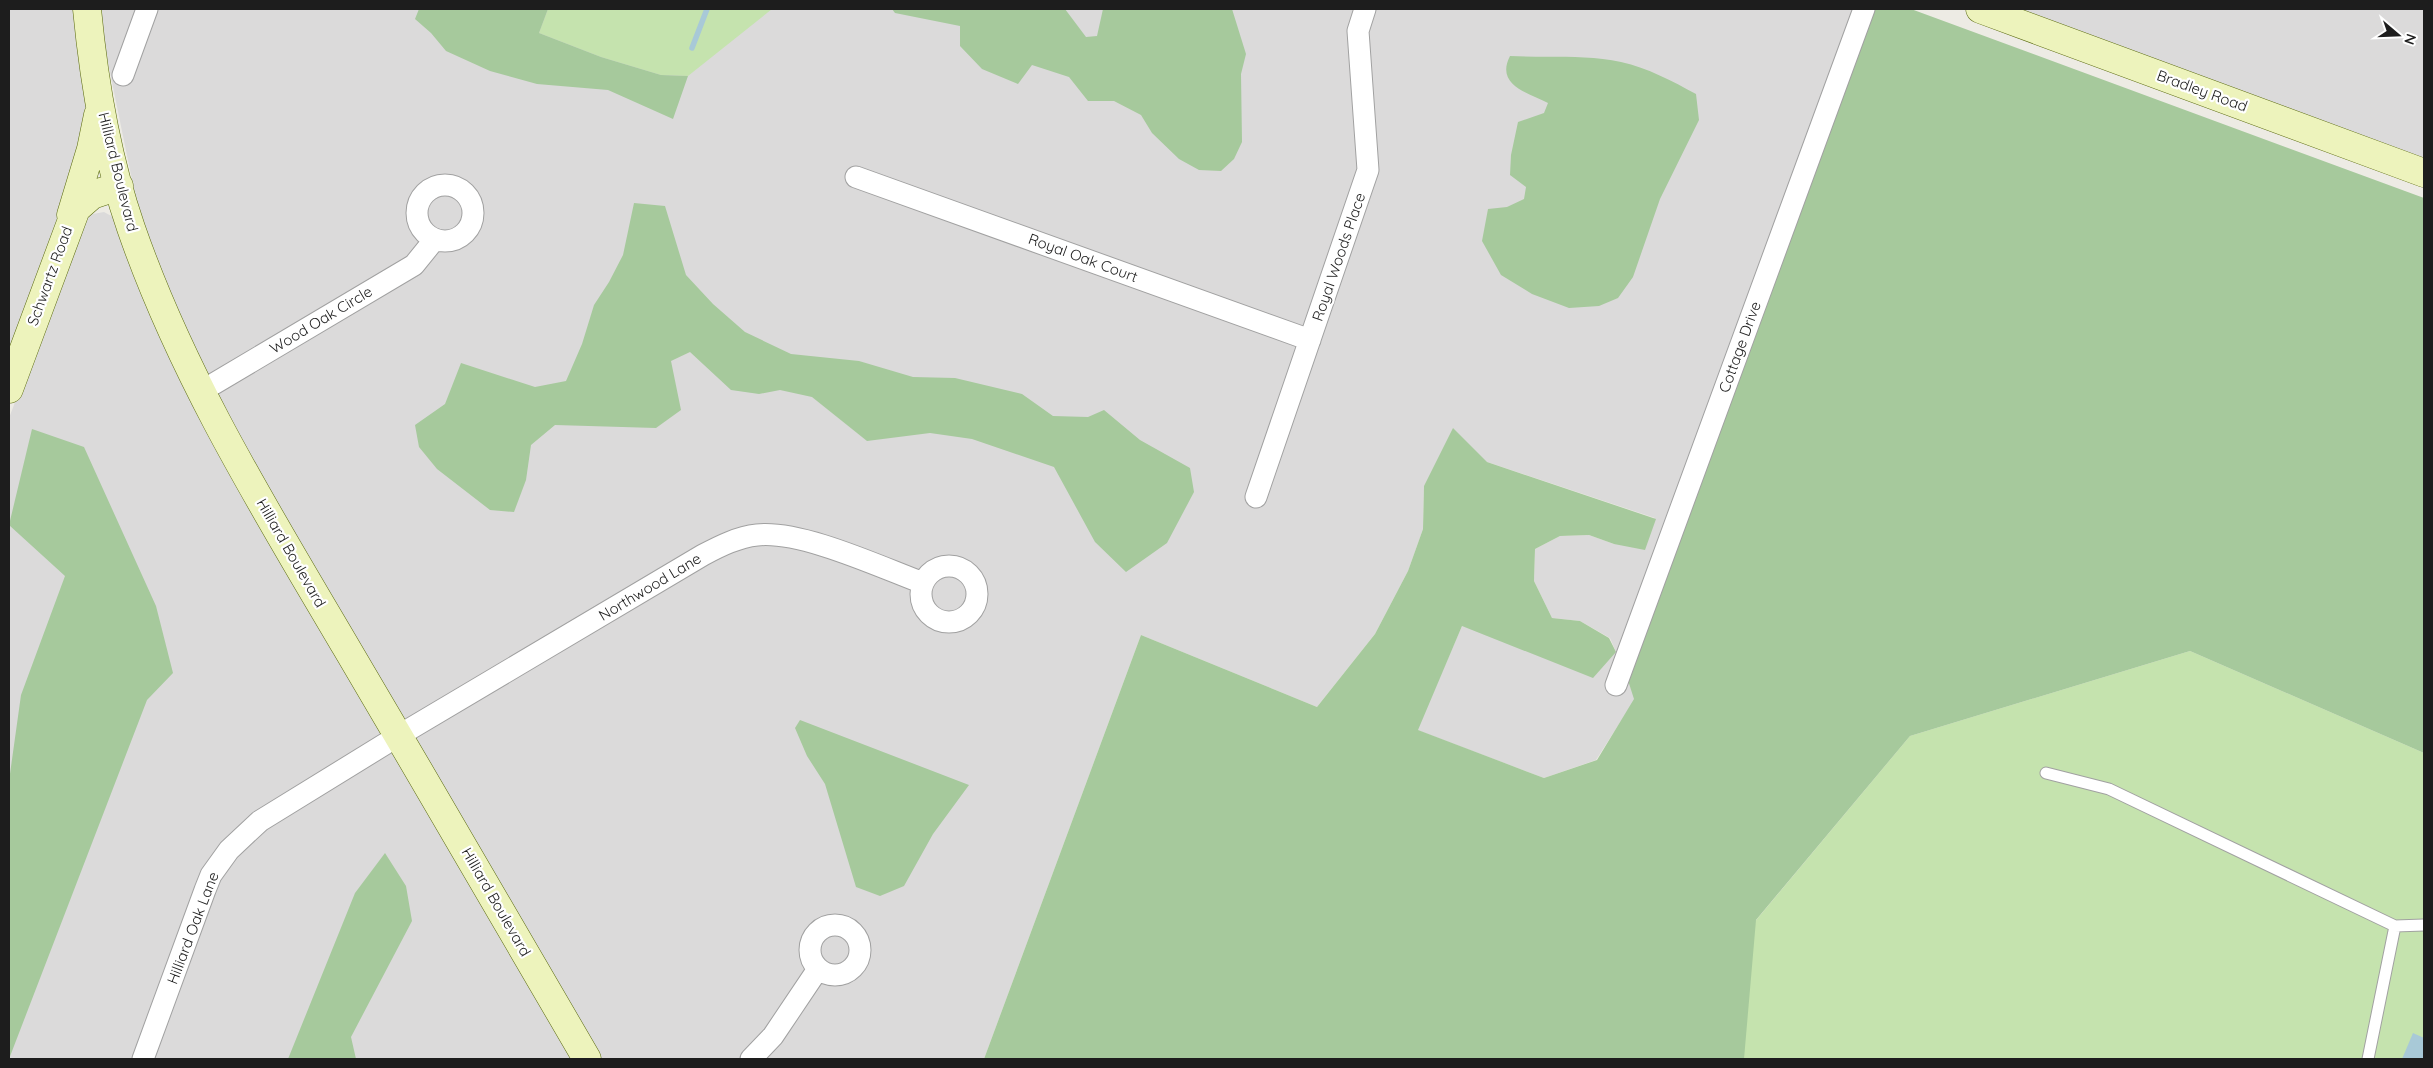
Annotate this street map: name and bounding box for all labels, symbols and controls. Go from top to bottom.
north arrow [2373,10,2423,60]
text: N [2400,31,2420,47]
street label: Bradley Road [2154,65,2250,116]
street label: Hilliard Boulevard [94,110,143,234]
street label: Royal Woods Place [1308,190,1369,324]
street label: Schwartz Road [23,223,76,328]
street label: Royal Oak Court [1026,229,1141,286]
street label: Wood Oak Circle [266,281,375,358]
street label: Cottage Drive [1714,299,1765,395]
street label: Hilliard Boulevard [253,495,330,611]
street label: Northwood Lane [595,549,704,625]
street label: Hilliard Boulevard [458,844,535,960]
street label: Hilliard Oak Lane [162,869,223,987]

